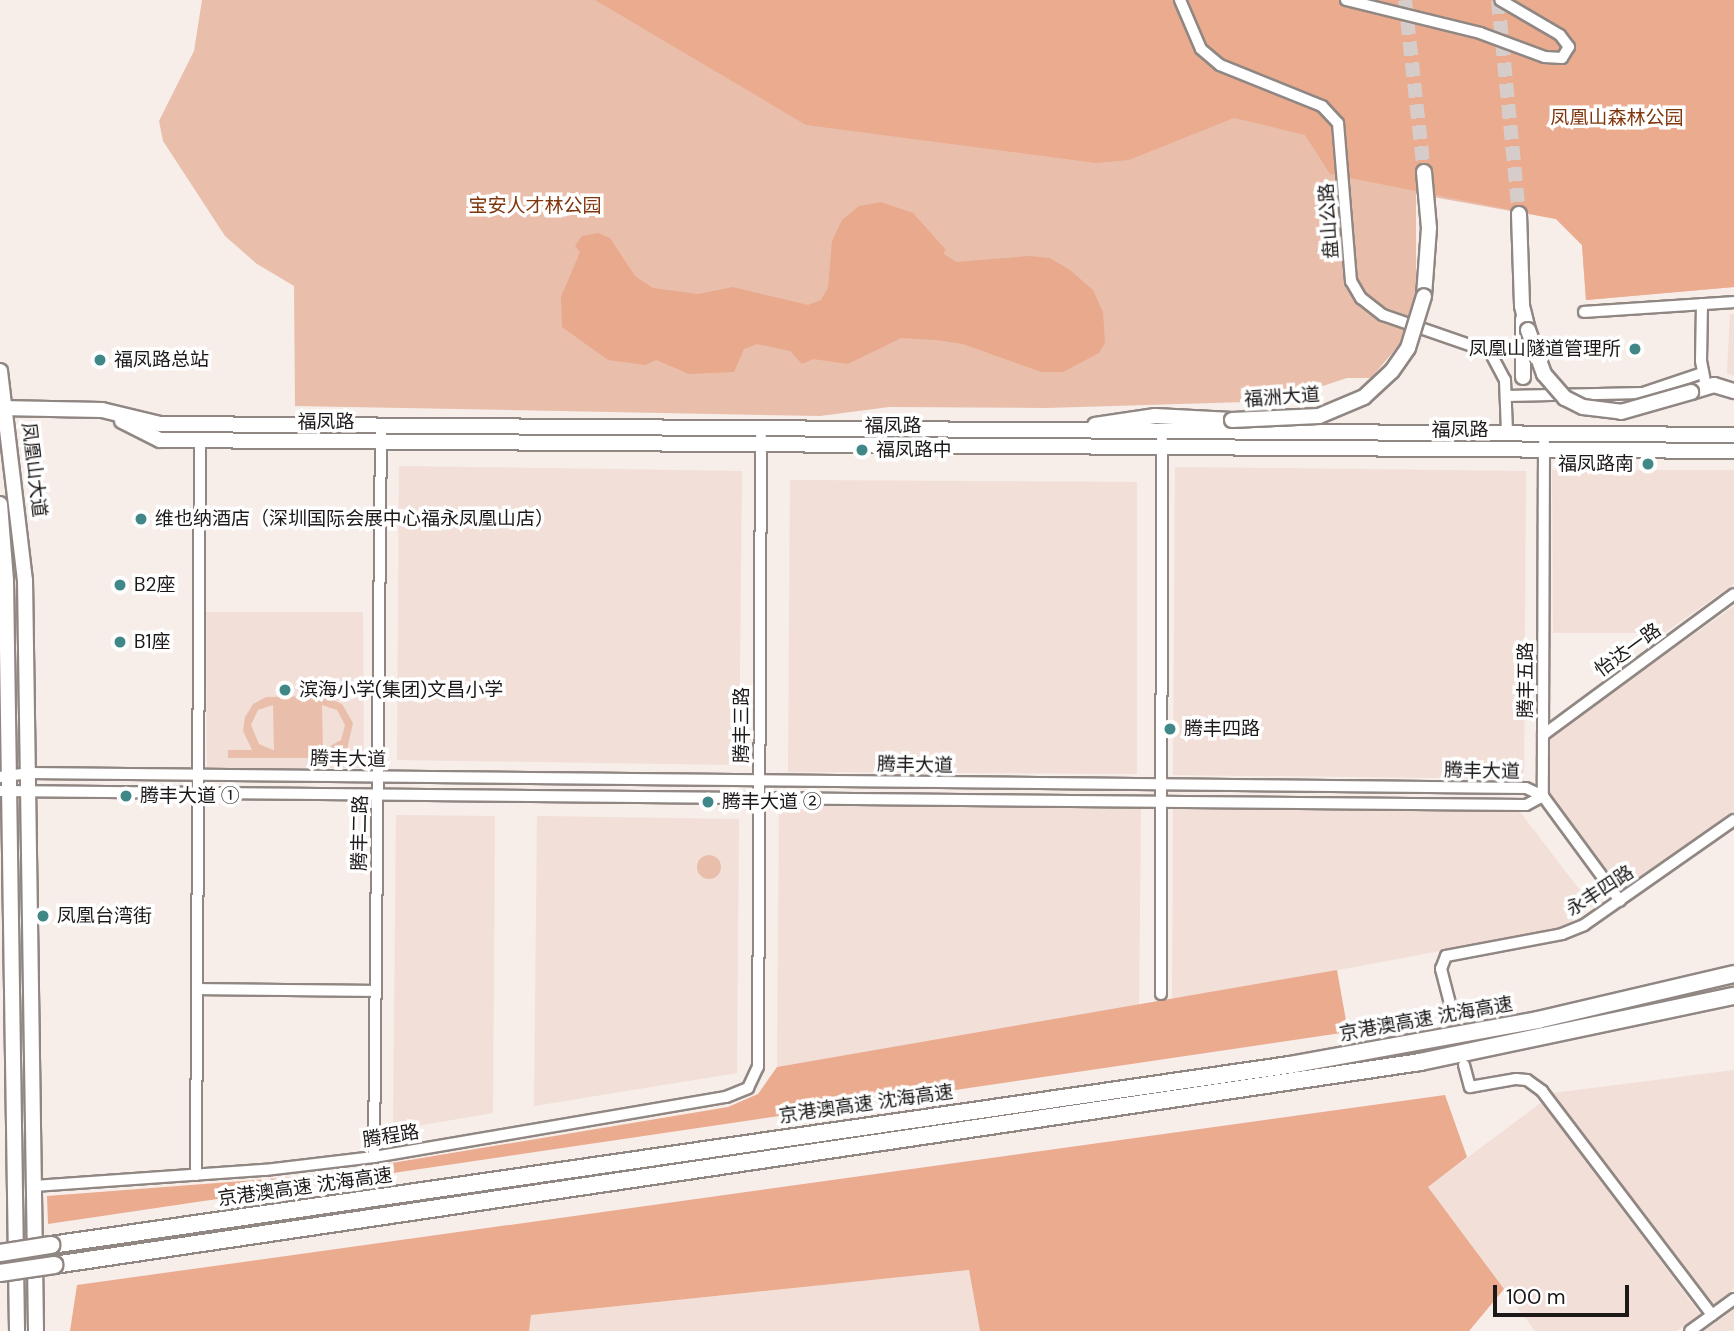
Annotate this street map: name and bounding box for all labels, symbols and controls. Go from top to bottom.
park label: 凤凰山森林公园 [1551,107,1683,129]
street label: 盘山公路 [1315,182,1343,260]
park label: 宝安人才林公园 [469,195,601,217]
place label: 凤凰山隧道管理所 [1469,338,1621,360]
marker: 凤凰山隧道管理所 [1627,341,1643,357]
place label: 福凤路总站 [114,349,209,371]
marker: 福凤路总站 [92,352,108,368]
street label: 福洲大道 [1243,383,1321,411]
street label: 福凤路 [298,411,354,433]
street label: 福凤路 [865,415,921,437]
street label: 福凤路 [1432,419,1488,441]
street label: 凤凰山大道 [17,421,51,519]
place label: 福凤路中 [876,439,952,461]
marker: 福凤路中 [854,442,870,458]
place label: 福凤路南 [1558,453,1634,475]
marker: 福凤路南 [1640,456,1656,472]
place label: 维也纳酒店（深圳国际会展中心福永凤凰山店） [155,508,554,530]
marker: 维也纳酒店（深圳国际会展中心福永凤凰山店） [133,511,149,527]
place label: B2座 [134,574,175,596]
marker: B2座 [112,577,128,593]
street label: 怡达一路 [1591,618,1665,682]
place label: B1座 [134,631,170,653]
marker: B1座 [112,634,128,650]
street label: 腾丰五路 [1515,642,1537,718]
place label: 滨海小学(集团)文昌小学 [299,679,503,701]
marker: 滨海小学(集团)文昌小学 [277,682,293,698]
street label: 腾丰三路 [731,687,753,763]
place label: 腾丰四路 [1184,718,1260,740]
marker: 腾丰四路 [1162,721,1178,737]
street label: 腾丰大道 [310,747,386,771]
street label: 腾丰大道 [877,753,953,777]
street label: 腾丰大道 [1444,759,1520,783]
place label: 腾丰大道 ① [140,785,240,807]
marker: 腾丰大道 ① [118,788,134,804]
place label: 腾丰大道 ② [722,791,822,813]
marker: 腾丰大道 ② [700,794,716,810]
street label: 腾丰二路 [348,795,372,871]
street label: 永丰四路 [1562,861,1638,921]
place label: 凤凰台湾街 [57,905,152,927]
marker: 凤凰台湾街 [35,908,51,924]
street label: 京港澳高速 沈海高速 [1337,992,1515,1046]
street label: 京港澳高速 沈海高速 [777,1080,955,1128]
street label: 腾程路 [361,1120,421,1152]
street label: 京港澳高速 沈海高速 [216,1163,394,1211]
scale bar [1496,1272,1632,1316]
text: 100 m [1506,1283,1566,1311]

